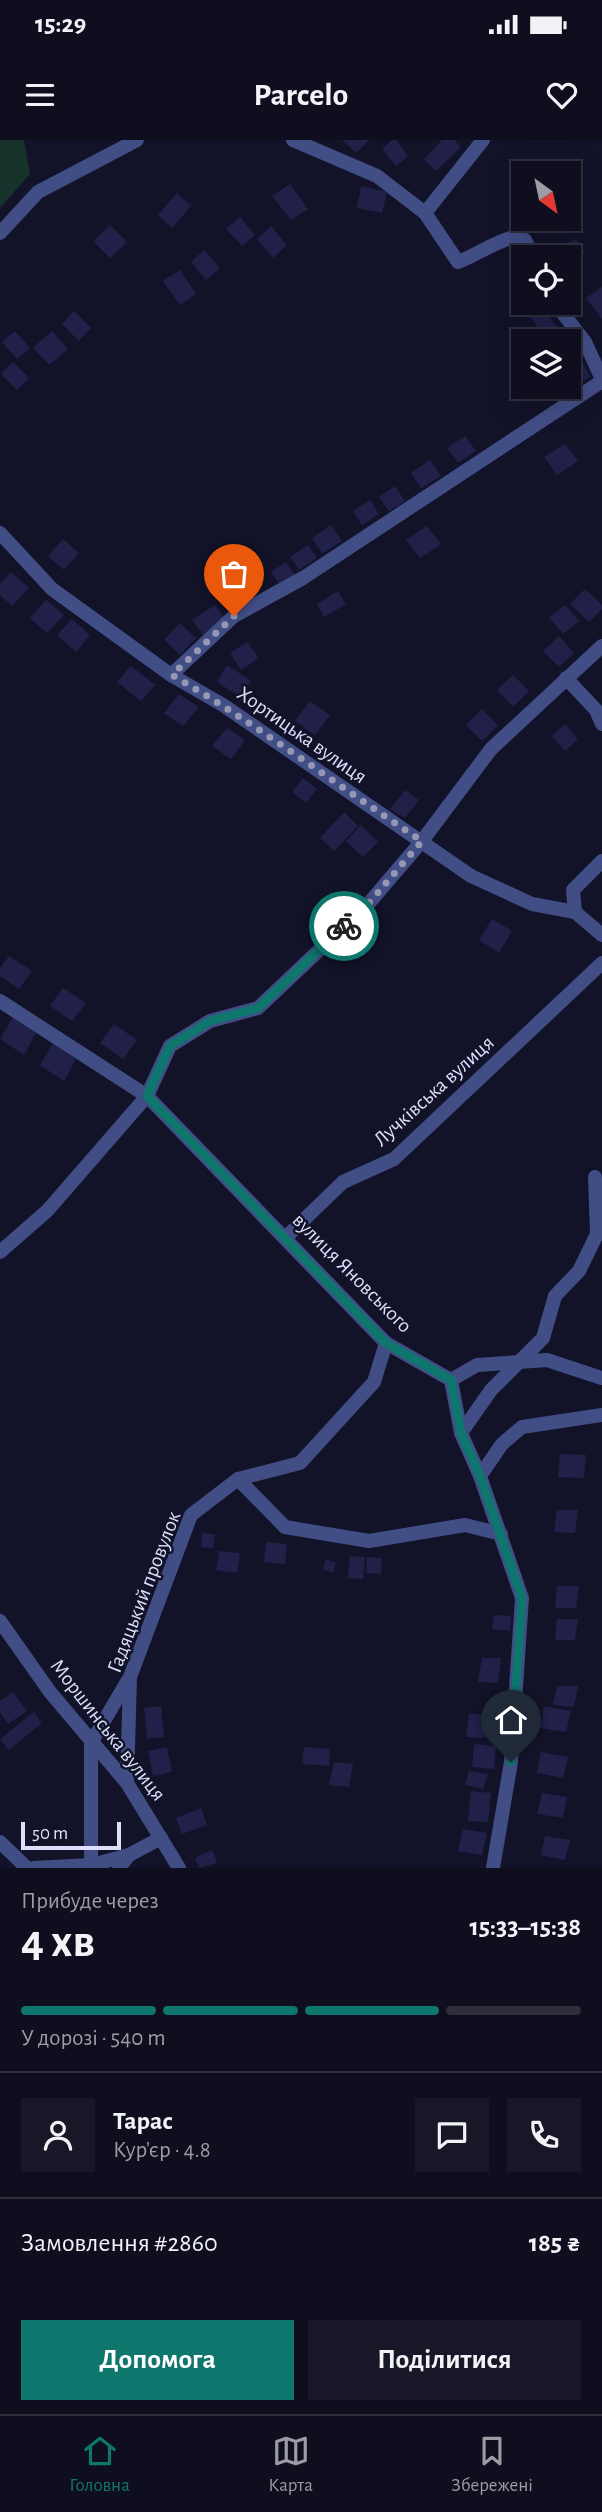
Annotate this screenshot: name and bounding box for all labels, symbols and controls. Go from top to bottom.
text: 15:29 [35,11,86,37]
icon: menu [21,76,59,114]
icon: heart [543,76,581,114]
text: Parcelo [254,79,348,111]
north arrow [511,161,581,231]
map controls [511,161,581,399]
button: locate [511,245,581,315]
button: layers [511,329,581,399]
pin [204,544,264,616]
icon: bag [215,555,253,593]
street label: Хортицька вулиця [233,683,371,787]
courier [309,891,379,961]
icon: bike [325,907,363,945]
street label: Лучківська вулиця [370,1032,498,1150]
street label: вулиця Яновського [288,1209,416,1337]
street label: Гадяцький провулок [104,1508,185,1676]
street label: Моршинська вулиця [46,1655,170,1805]
pin [481,1690,541,1762]
icon: home [492,1701,530,1739]
scale bar [21,1819,121,1851]
text: 50 m [32,1824,68,1843]
text: Прибуде через [21,1890,159,1913]
text: 15:33–15:38 [469,1914,581,1940]
text: 4 хв [21,1919,95,1965]
text: У дорозі · 540 m [21,2027,166,2050]
button: person [21,2098,95,2172]
button: chat [415,2098,489,2172]
button: phone [507,2098,581,2172]
text: Тарас [113,2108,173,2134]
text: Кур’єр · 4.8 [113,2139,211,2162]
text: Замовлення #2860 [21,2230,218,2256]
text: 185 ₴ [529,2230,581,2256]
button: Допомога [21,2320,294,2400]
button: Поділитися [308,2320,581,2400]
tab: Головна [69,2432,130,2497]
tab: Карта [268,2432,313,2497]
tab: Збережені [451,2432,533,2497]

